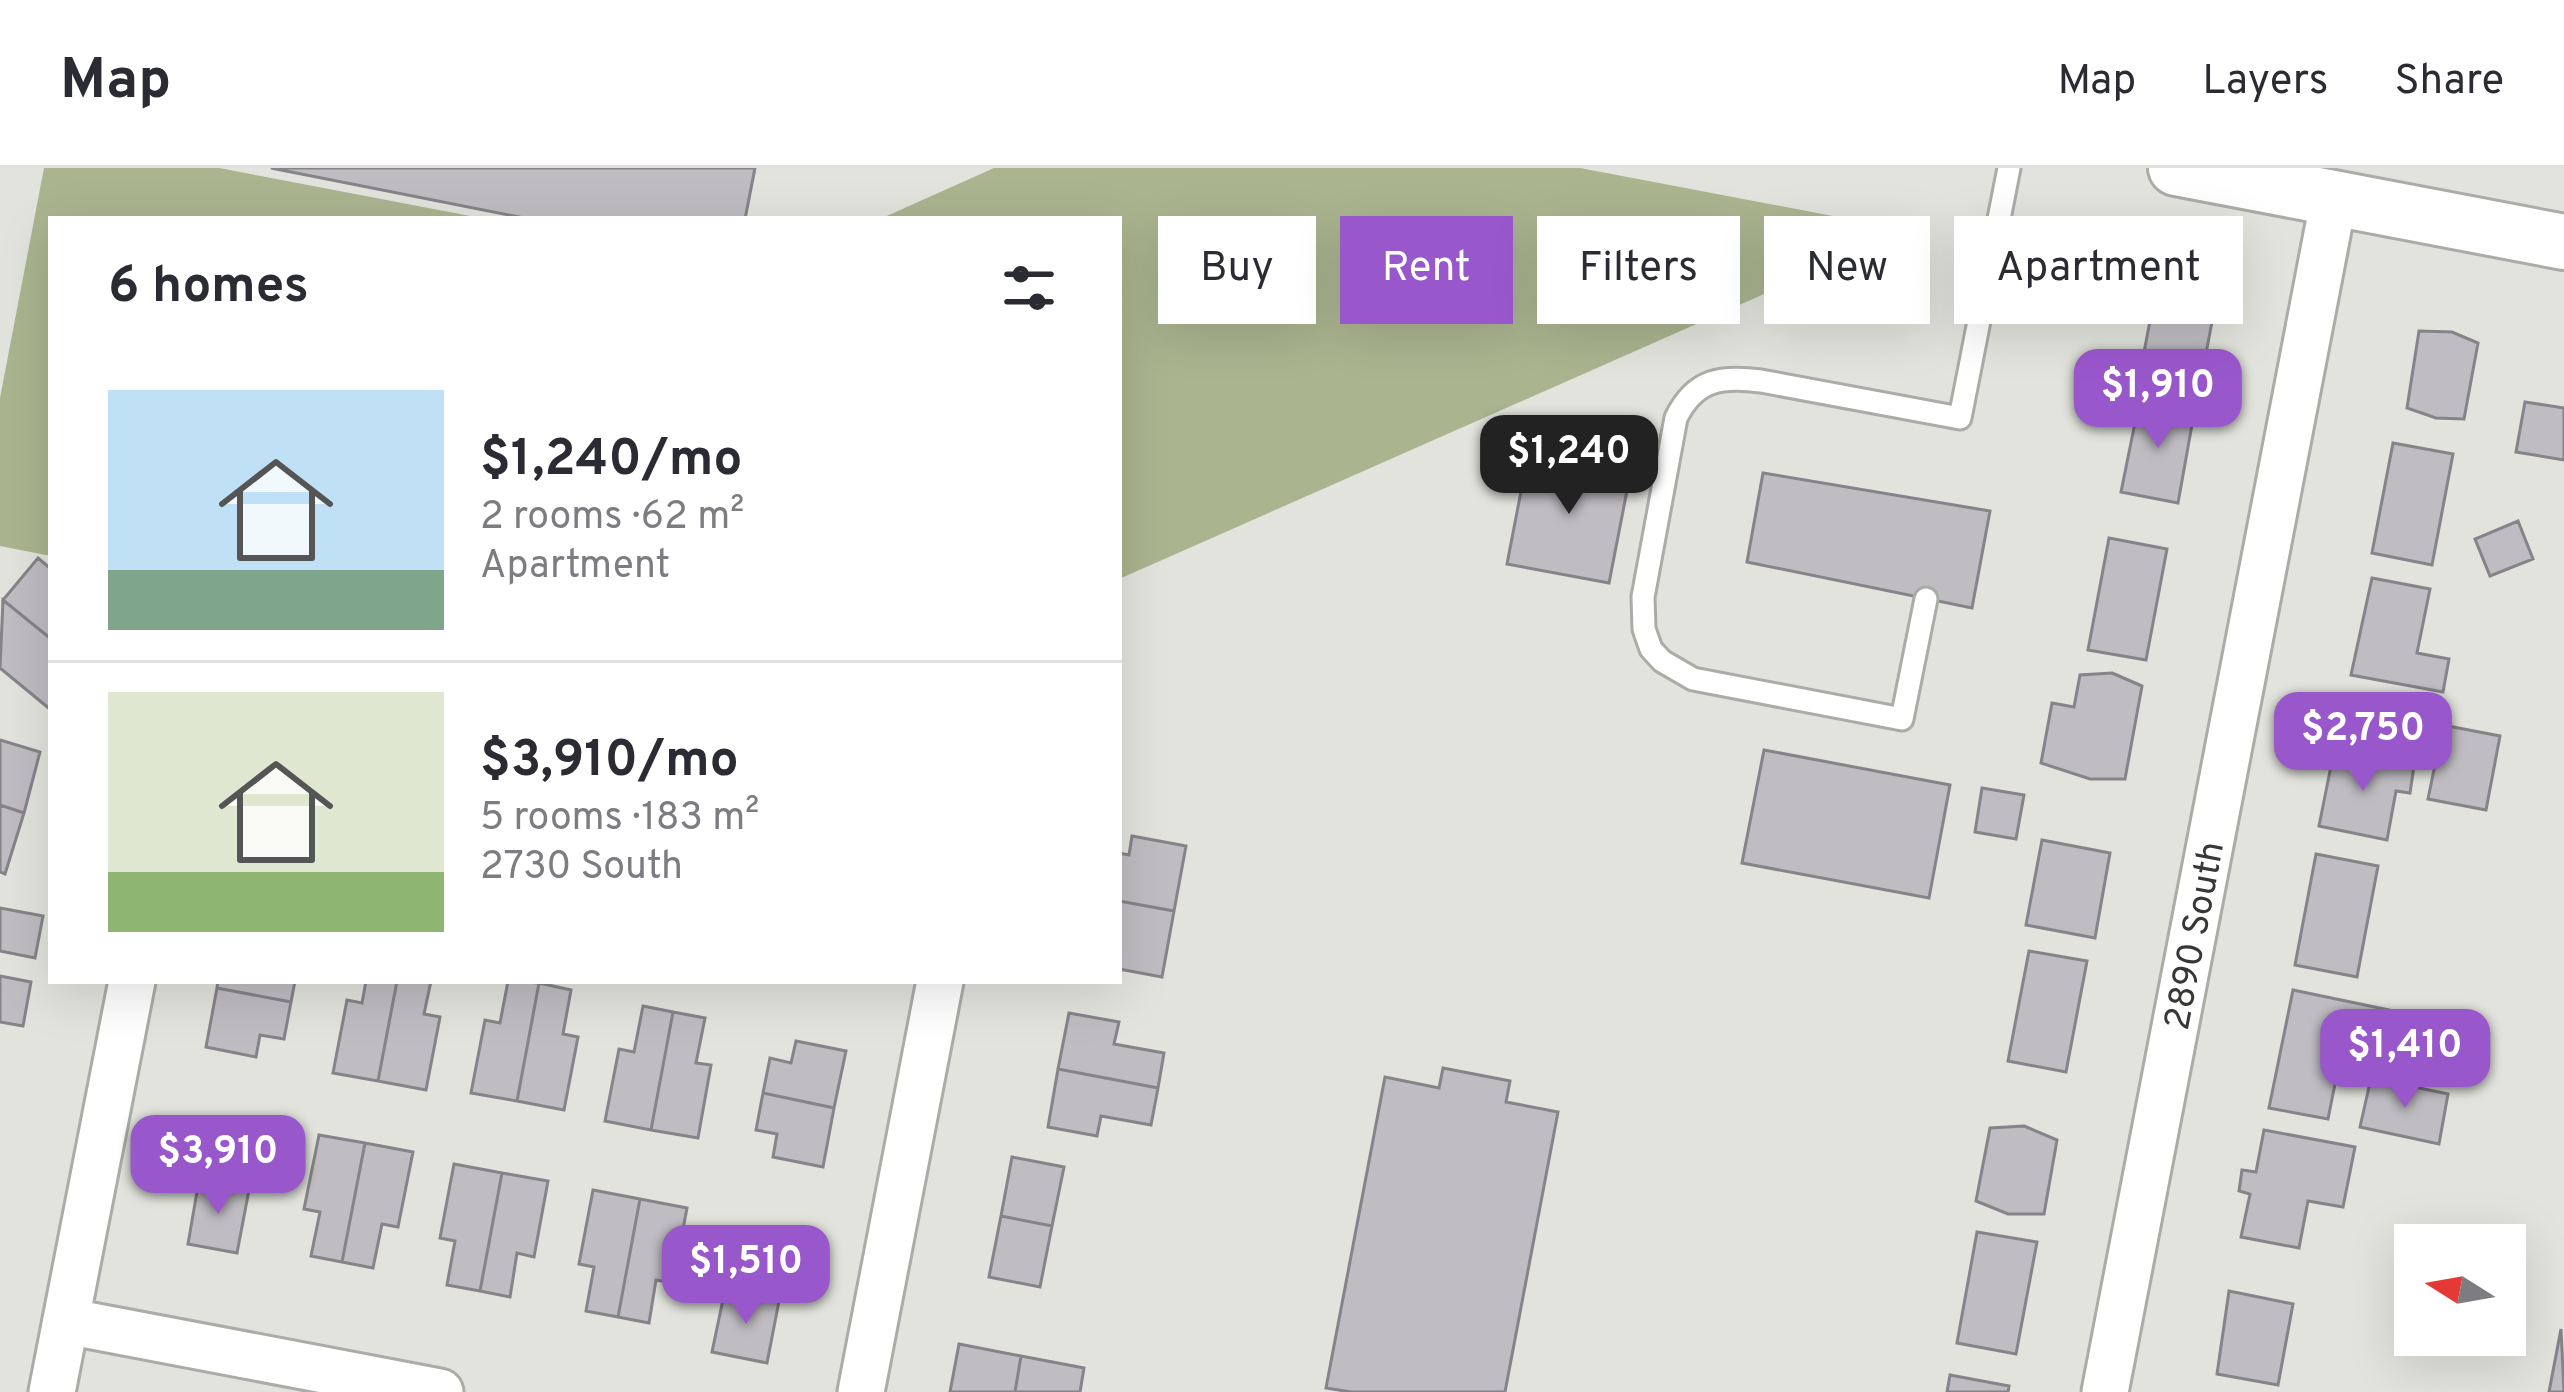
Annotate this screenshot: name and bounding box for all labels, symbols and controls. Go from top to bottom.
text: Map [60,47,171,119]
text: Map [2057,56,2136,109]
text: Layers [2202,56,2328,109]
text: Share [2394,56,2504,109]
chip: Buy [1158,216,1316,324]
chip: Rent [1340,216,1513,324]
chip: Filters [1537,216,1740,324]
chip: New [1764,216,1930,324]
chip: Apartment [1954,216,2243,324]
icon: filters [996,255,1062,321]
text: 6 homes [108,256,309,321]
pin: $1,910 [2060,349,2256,451]
text: $1,910 [2101,363,2215,412]
pin: $1,240 [1471,415,1667,517]
text: $1,240/mo [480,429,742,494]
text: $1,240 [1507,429,1631,478]
icon: home [204,438,348,582]
text: 2 rooms · 62 m² [480,494,744,543]
text: Apartment [480,543,670,592]
pin: $2,750 [2265,692,2461,794]
text: $2,750 [2301,706,2425,755]
text: $3,910/mo [480,730,739,795]
icon: home [204,740,348,884]
text: 5 rooms · 183 m² [480,795,759,844]
street label: 2890 South [2156,838,2237,1034]
text: 2730 South [480,844,683,893]
pin: $1,410 [2307,1009,2503,1111]
text: $1,410 [2347,1023,2463,1072]
pin: $3,910 [120,1115,316,1217]
text: $3,910 [158,1129,278,1178]
north arrow [2394,1224,2526,1356]
map controls [2394,1224,2526,1356]
pin: $1,510 [648,1225,844,1327]
text: $1,510 [689,1239,803,1288]

